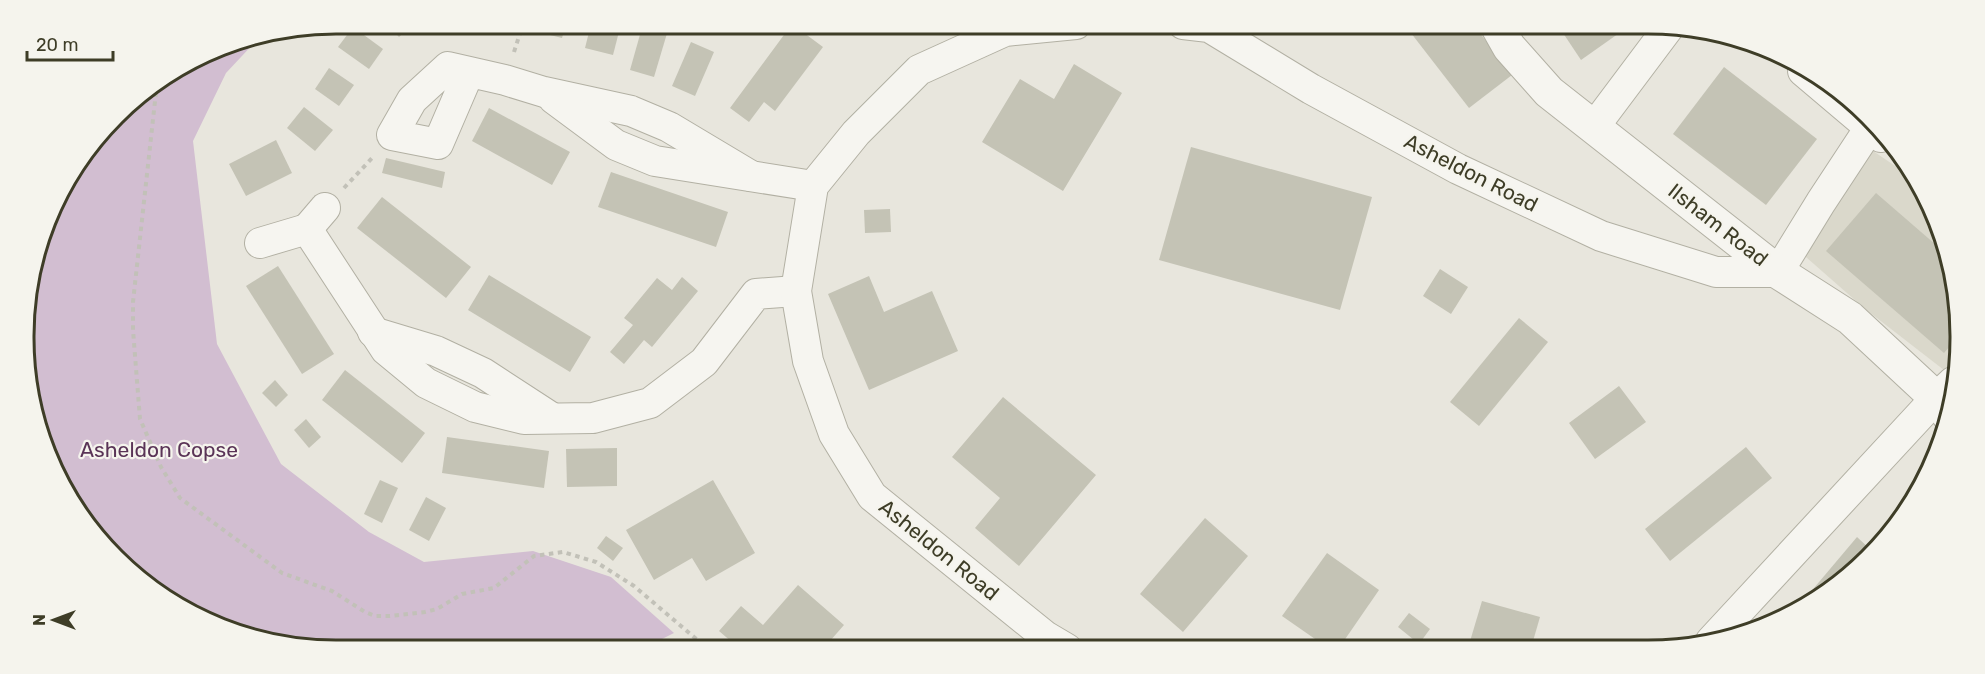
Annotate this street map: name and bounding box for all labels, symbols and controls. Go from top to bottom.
scale bar [27,24,112,62]
text: 20 m [36,34,78,56]
street label: Asheldon Road [1400,128,1542,217]
street label: Ilsham Road [1664,178,1773,271]
park label: Asheldon Copse [80,437,238,462]
street label: Asheldon Road [874,494,1004,605]
north arrow [24,590,84,650]
text: N [30,614,49,626]

